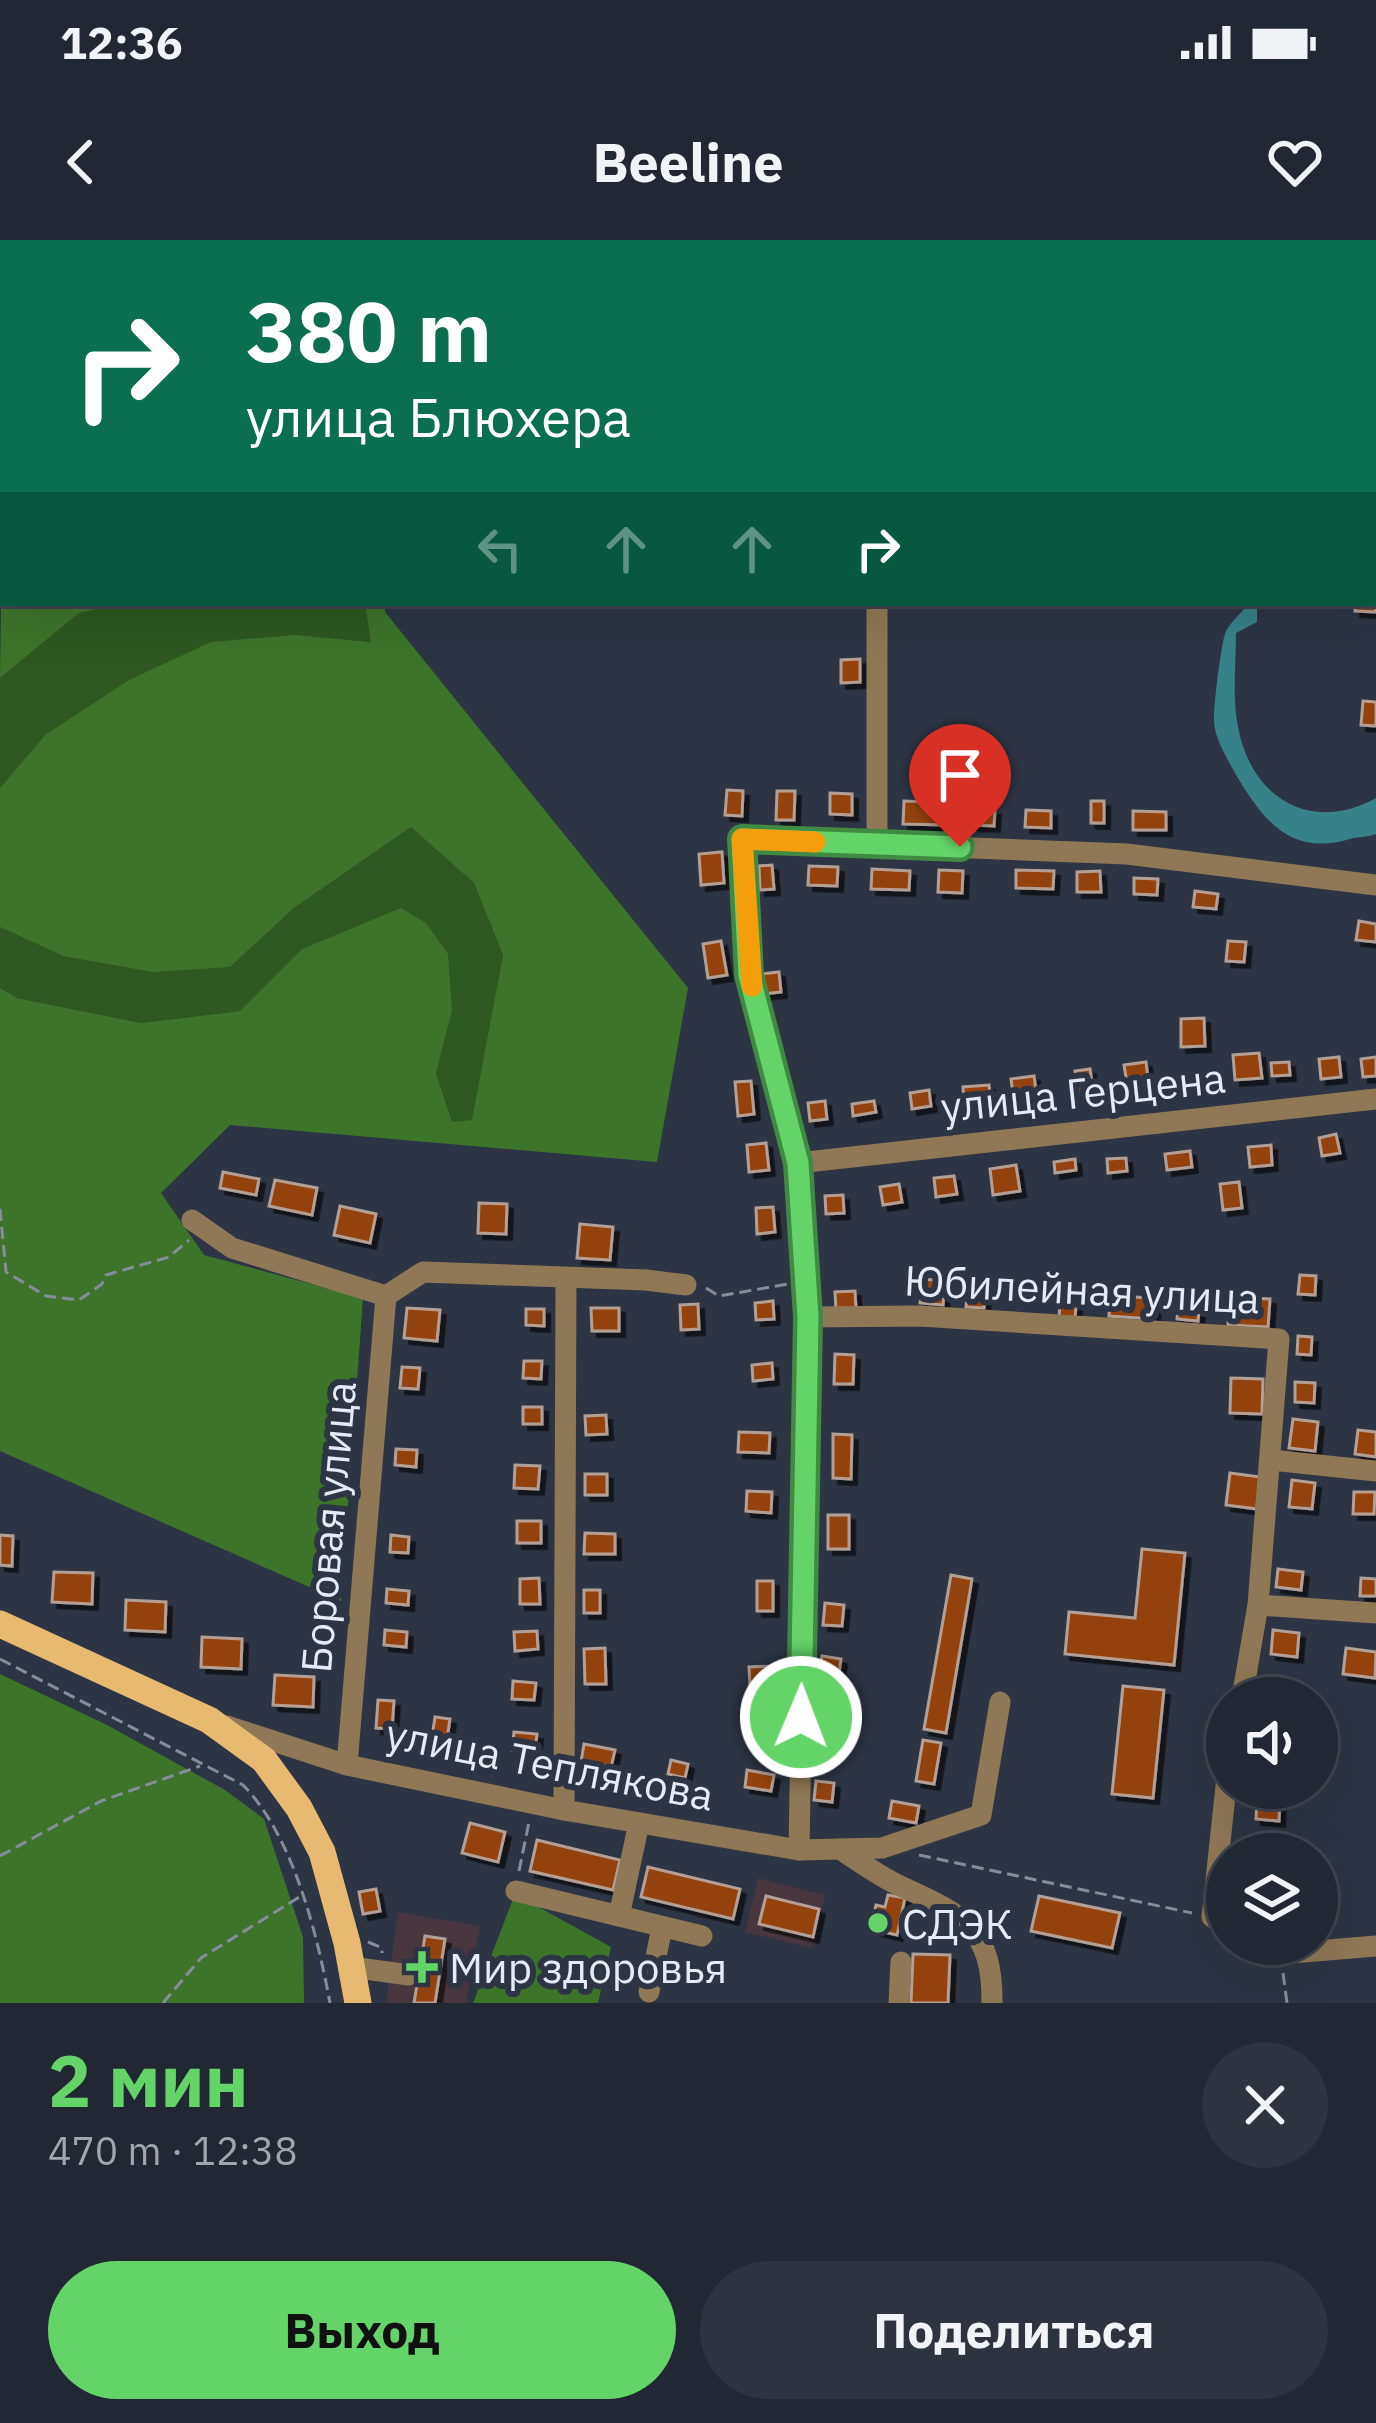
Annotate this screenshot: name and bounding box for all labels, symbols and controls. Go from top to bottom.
text: 12:36 [60,13,183,71]
text: Beeline [592,127,784,197]
icon: back [48,129,114,195]
icon: heart [1262,129,1328,195]
text: 380 m [246,276,492,385]
icon: right [48,288,204,444]
text: улица Блюхера [246,382,631,452]
icon: left [467,516,533,582]
icon: ahead [593,516,659,582]
icon: ahead [719,516,785,582]
icon: right [845,516,911,582]
pin [909,724,1011,847]
icon: arrive [927,742,993,808]
street label: улица Герцена [938,1050,1228,1134]
street label: Юбилейная улица [903,1252,1261,1326]
street label: Боровая улица [288,1379,368,1675]
position arrow [738,1654,864,1780]
map controls [1206,1677,1338,1965]
button: sound [1206,1677,1338,1809]
street label: улица Теплякова [382,1705,718,1823]
button: layers [1206,1833,1338,1965]
place label: СДЭК [902,1896,1013,1951]
marker: СДЭК [865,1910,891,1936]
place label: Мир здоровья [449,1940,727,1995]
marker: Мир здоровья [406,1951,438,1983]
text: 2 мин [48,2033,249,2127]
button: close [1202,2042,1328,2168]
text: 470 m · 12:38 [48,2125,298,2176]
button: Выход [48,2261,676,2399]
button: Поделиться [700,2261,1328,2399]

